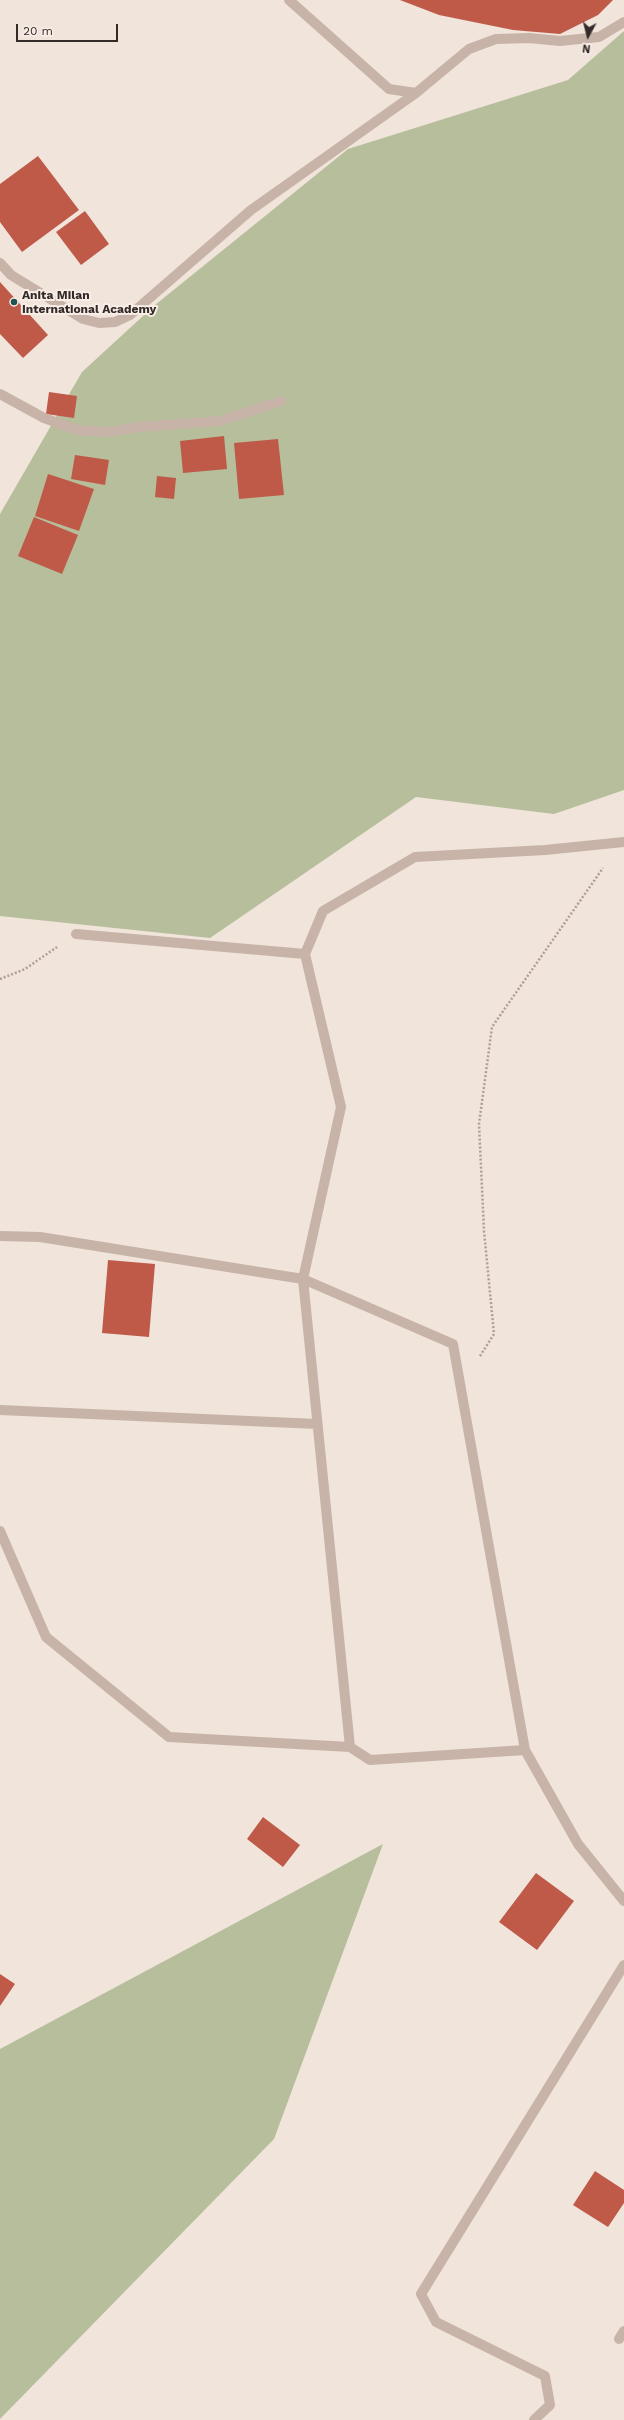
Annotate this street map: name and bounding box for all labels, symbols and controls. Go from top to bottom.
scale bar [18,16,120,42]
north arrow [568,16,608,56]
text: 20 m [23,24,53,38]
text: N [582,41,591,55]
place label: Anita Milan International Academy [22,288,156,316]
marker: Anita Milan International Academy [9,297,19,307]

